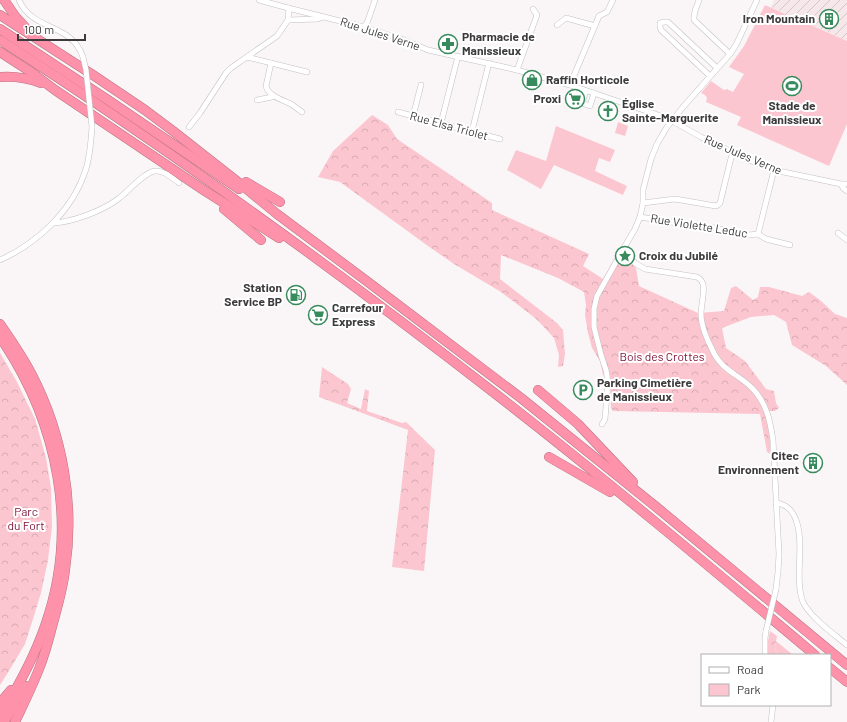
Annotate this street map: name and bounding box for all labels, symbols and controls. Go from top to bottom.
building icon: Iron Mountain [818,8,840,30]
place label: Iron Mountain [743,11,815,25]
street label: Rue Jules Verne [339,14,422,53]
scale bar [18,16,85,42]
text: 100 m [24,22,54,36]
place label: Pharmacie de Manissieux [462,29,535,57]
pharmacy icon: Pharmacie de Manissieux [437,33,459,55]
shop icon: Raffin Horticole [521,69,543,91]
place label: Raffin Horticole [546,72,630,86]
sports icon: Stade de Manissieux [781,75,803,97]
supermarket icon: Proxi [564,88,586,110]
place label: Proxi [534,91,561,105]
place label: Église Sainte-Marguerite [622,96,719,124]
place label: Stade de Manissieux [762,98,822,126]
church icon: Église Sainte-Marguerite [597,100,619,122]
street label: Rue Elsa Triolet [409,108,490,142]
street label: Rue Jules Verne [702,131,784,177]
street label: Rue Violette Leduc [650,210,749,240]
place icon: Croix du Jubilé [614,245,636,267]
place label: Croix du Jubilé [639,248,718,262]
place label: Station Service BP [224,280,282,308]
fuel station icon: Station Service BP [285,284,307,306]
place label: Carrefour Express [332,300,384,328]
supermarket icon: Carrefour Express [307,304,329,326]
park label: Bois des Crottes [620,349,705,363]
place label: Parking Cimetière de Manissieux [597,375,692,403]
parking icon: Parking Cimetière de Manissieux [572,379,594,401]
place label: Citec Environnement [718,448,800,476]
building icon: Citec Environnement [802,452,824,474]
park label: Parc du Fort [7,504,45,532]
legend [701,654,831,706]
text: Road [737,662,764,676]
text: Park [737,682,761,696]

